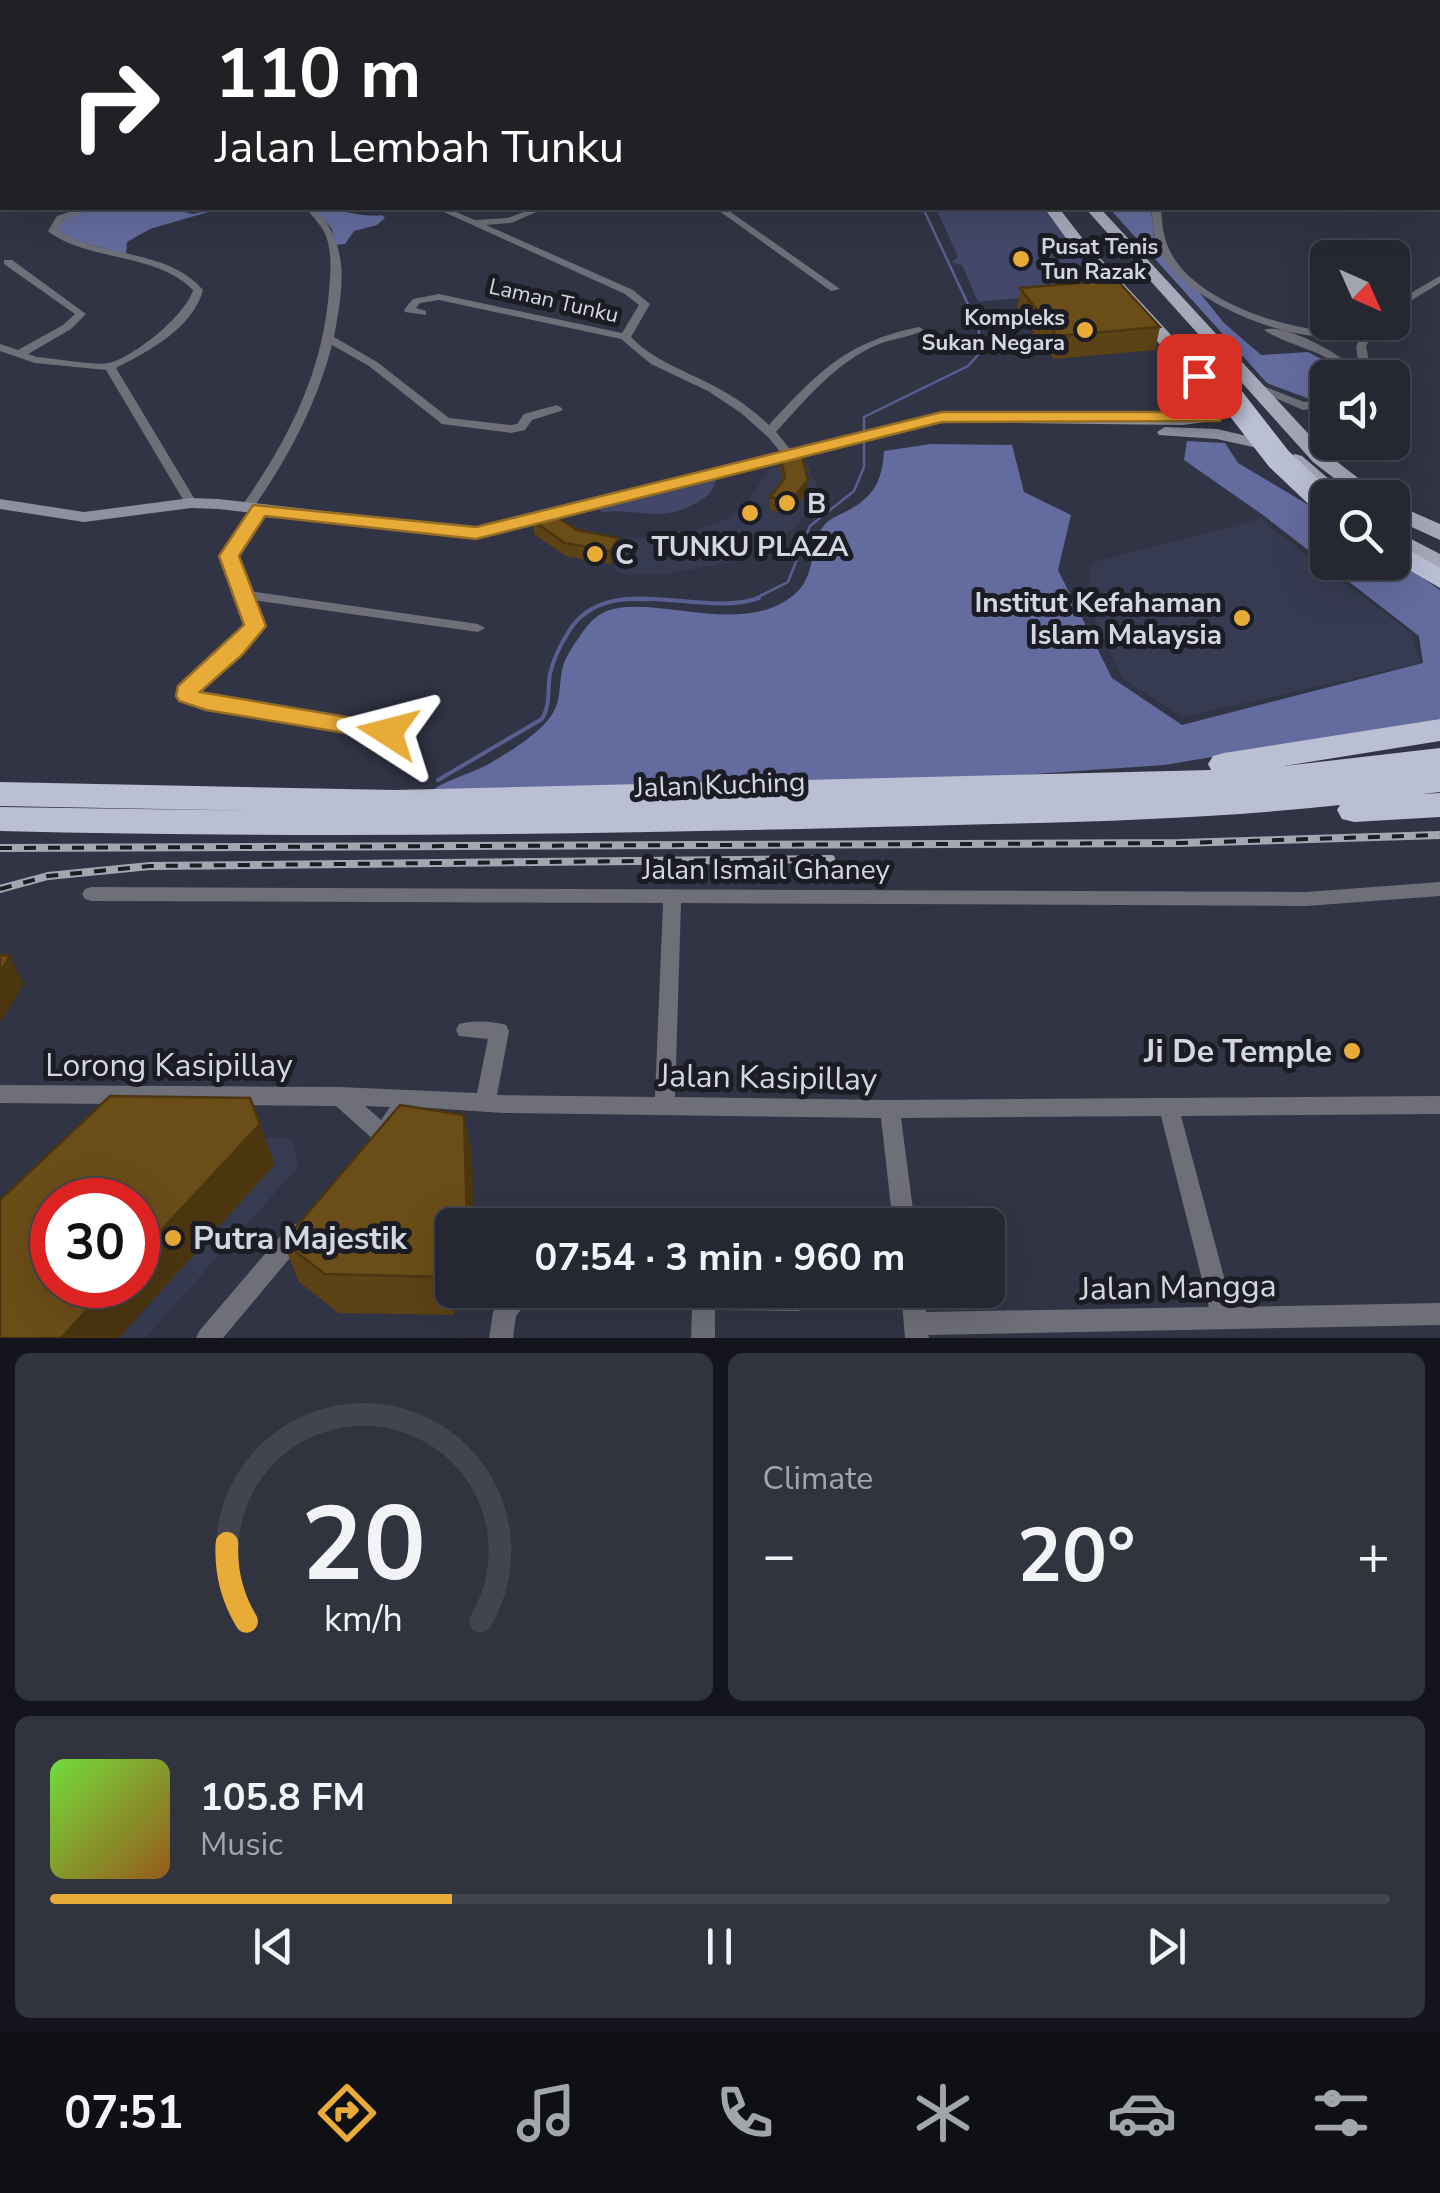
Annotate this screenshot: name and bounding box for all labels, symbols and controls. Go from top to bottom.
text: 110 m [215,26,421,122]
icon: right [50,40,180,170]
text: Jalan Lembah Tunku [215,117,624,178]
place label: Pusat Tenis Tun Razak [1041,232,1158,287]
north arrow [1310,240,1410,340]
map controls [1310,240,1410,580]
marker: Pusat Tenis Tun Razak [1010,248,1032,270]
street label: Laman Tunku [486,272,622,330]
place label: Kompleks Sukan Negara [922,303,1065,358]
marker: Kompleks Sukan Negara [1074,319,1096,341]
pin [1157,334,1242,419]
icon: arrive [1172,349,1227,404]
button: sound [1310,360,1410,460]
button: search [1310,480,1410,580]
place label: B [807,485,826,523]
marker: B [776,492,798,514]
marker: TUNKU PLAZA [739,502,761,524]
place label: TUNKU PLAZA [651,528,849,566]
place label: C [615,536,634,574]
marker: C [584,543,606,565]
place label: Institut Kefahaman Islam Malaysia [974,584,1222,654]
marker: Institut Kefahaman Islam Malaysia [1231,607,1253,629]
position arrow [336,680,440,784]
street label: Jalan Kuching [633,763,806,807]
street label: Jalan Ismail Ghaney [641,851,890,889]
place label: Ji De Temple [1143,1030,1332,1073]
marker: Ji De Temple [1341,1040,1363,1062]
street label: Lorong Kasipillay [45,1044,293,1087]
street label: Jalan Kasipillay [658,1054,878,1101]
speed limit sign: 30 [30,1178,160,1308]
place label: Putra Majestik [193,1217,408,1260]
marker: Putra Majestik [162,1227,184,1249]
text: 07:54 · 3 min · 960 m [535,1232,905,1283]
street label: Jalan Mangga [1078,1264,1277,1311]
text: Climate [763,1457,873,1500]
text: 20 [301,1474,426,1616]
text: 20° [1017,1505,1135,1607]
text: − [763,1518,796,1593]
text: + [1357,1518,1390,1593]
text: km/h [324,1595,403,1644]
text: 105.8 FM [200,1772,365,1823]
text: Music [200,1823,283,1866]
icon: previous [246,1919,301,1974]
icon: pause [692,1919,747,1974]
icon: next [1139,1919,1194,1974]
icon: directions [312,2078,382,2148]
icon: music [511,2078,581,2148]
icon: phone [710,2078,780,2148]
icon: climate [908,2078,978,2148]
icon: car [1107,2078,1177,2148]
icon: filters [1306,2078,1376,2148]
text: 07:51 [64,2083,184,2144]

